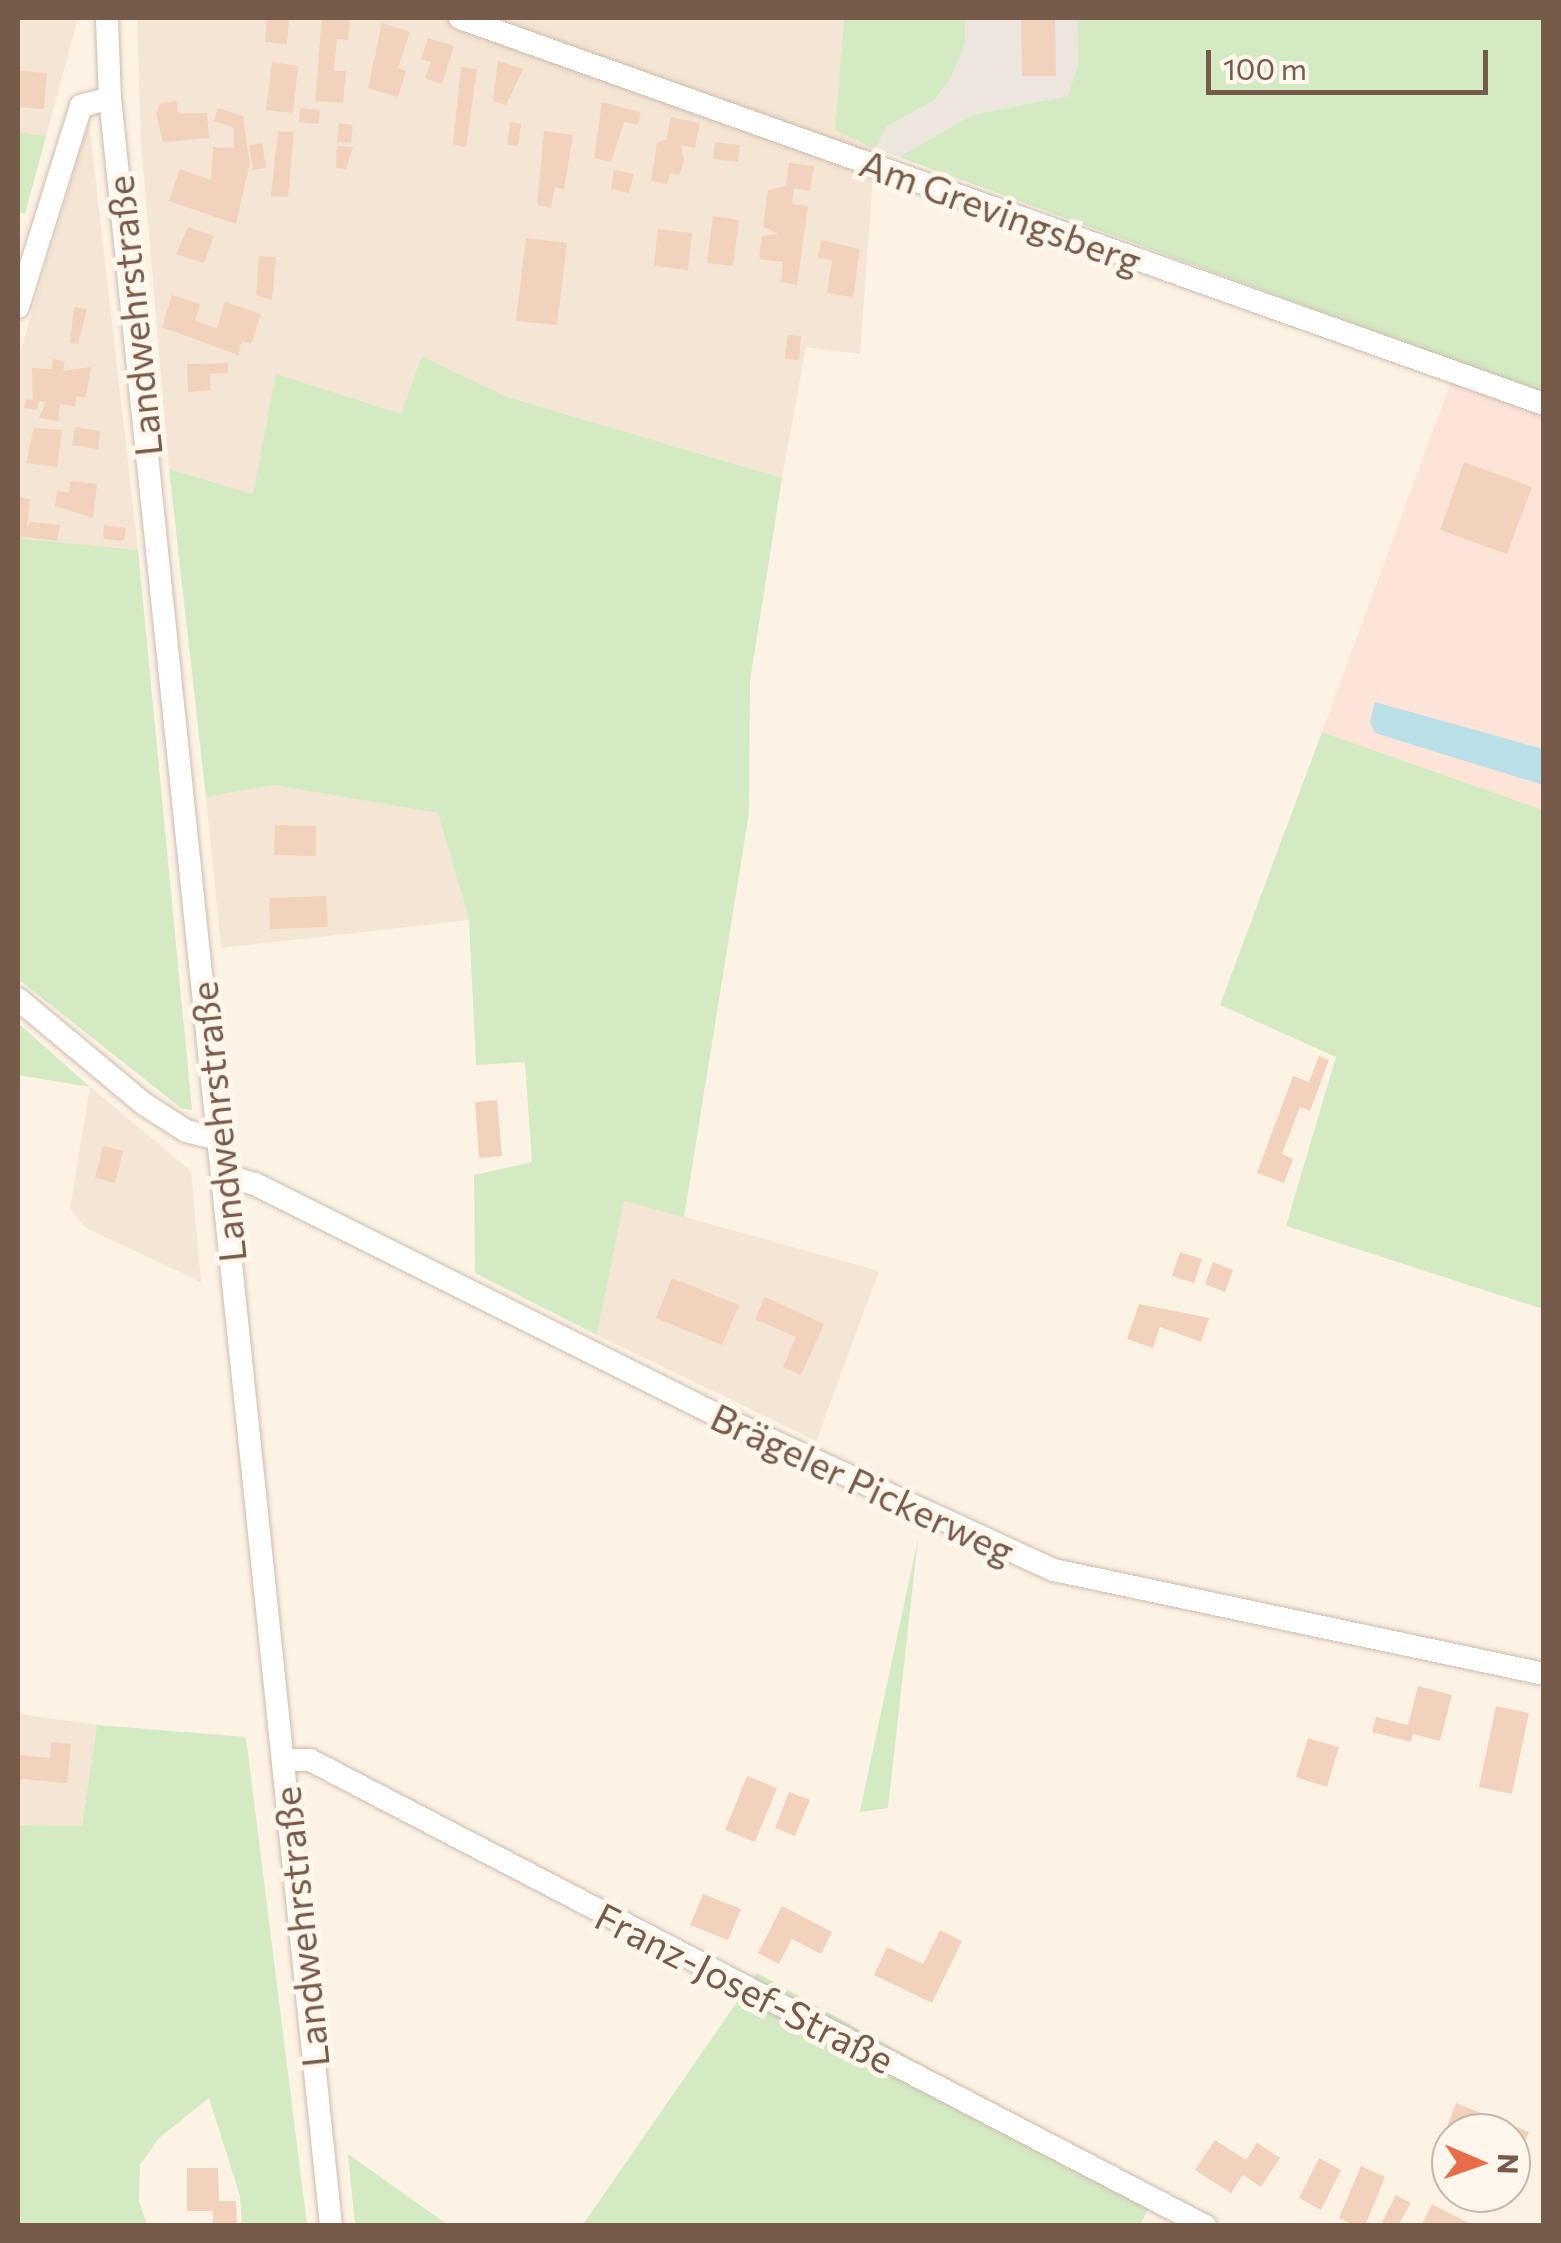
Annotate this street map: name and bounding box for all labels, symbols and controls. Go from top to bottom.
scale bar [1211,30,1494,92]
text: 100 m [1223,49,1307,86]
street label: Am Grevingsberg [854,139,1148,283]
street label: Landwehrstraße [96,173,170,459]
street label: Landwehrstraße [180,979,254,1265]
street label: Brägeler Pickerweg [704,1393,1022,1573]
street label: Landwehrstraße [263,1784,337,2070]
street label: Franz-Josef-Straße [588,1892,902,2082]
north arrow [1431,2113,1531,2213]
text: N [1492,2153,1526,2175]

